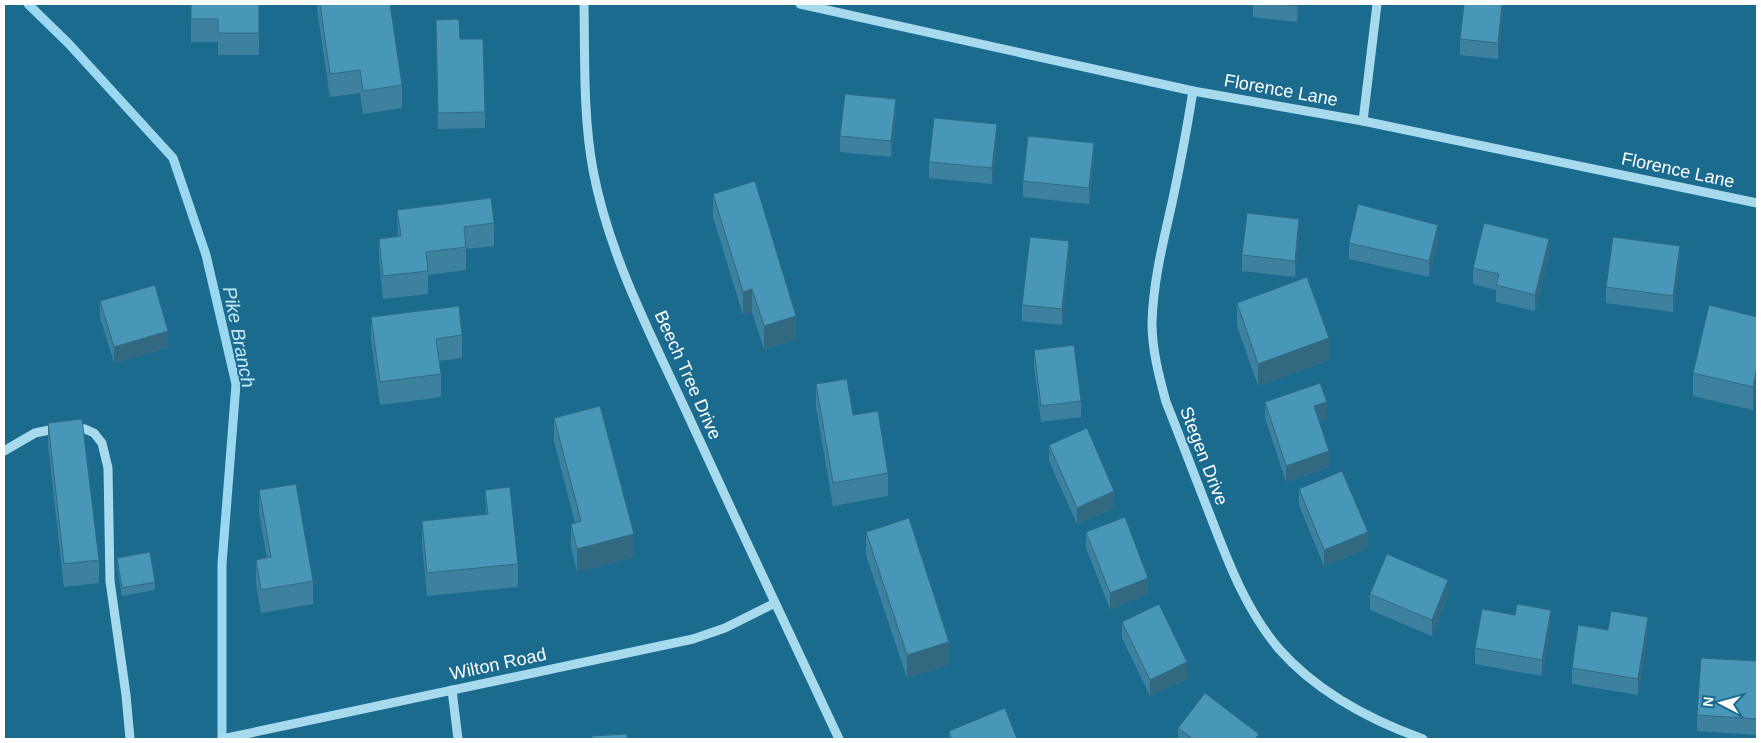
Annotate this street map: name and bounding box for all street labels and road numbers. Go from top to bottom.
street label: Florence Lane [1223,70,1339,110]
street label: Florence Lane [1620,148,1736,192]
street label: Beech Tree Drive [651,307,725,443]
street label: Stegen Drive [1176,404,1232,508]
street label: Wilton Road [448,644,548,684]

